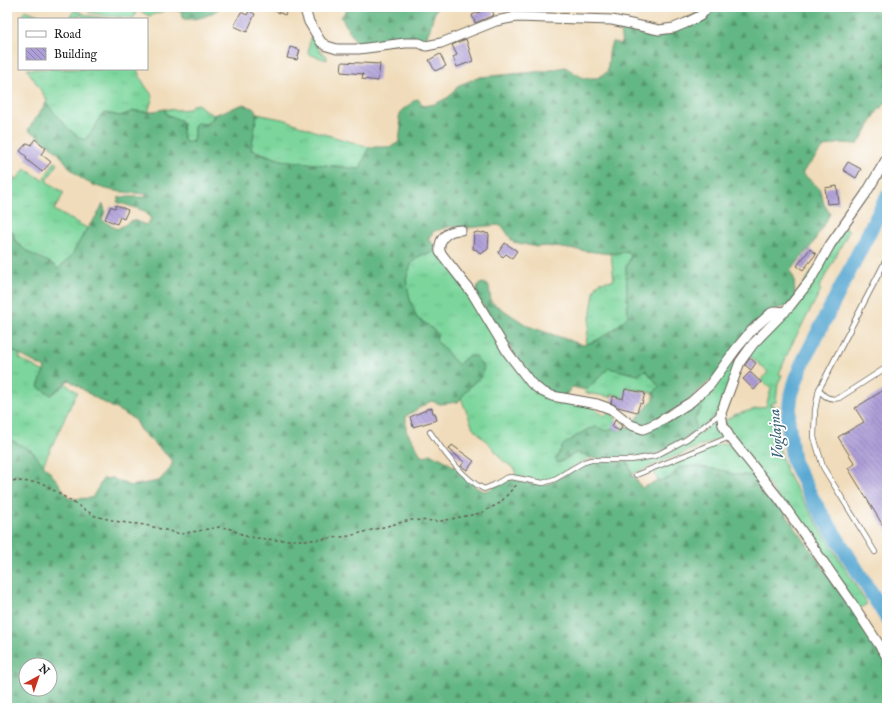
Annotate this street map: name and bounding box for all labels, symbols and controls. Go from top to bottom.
legend [18,18,148,70]
text: Road [54,27,82,42]
text: Building [54,47,98,62]
water label: Voglajna [765,408,789,460]
north arrow [18,657,58,697]
text: N [35,661,52,679]

